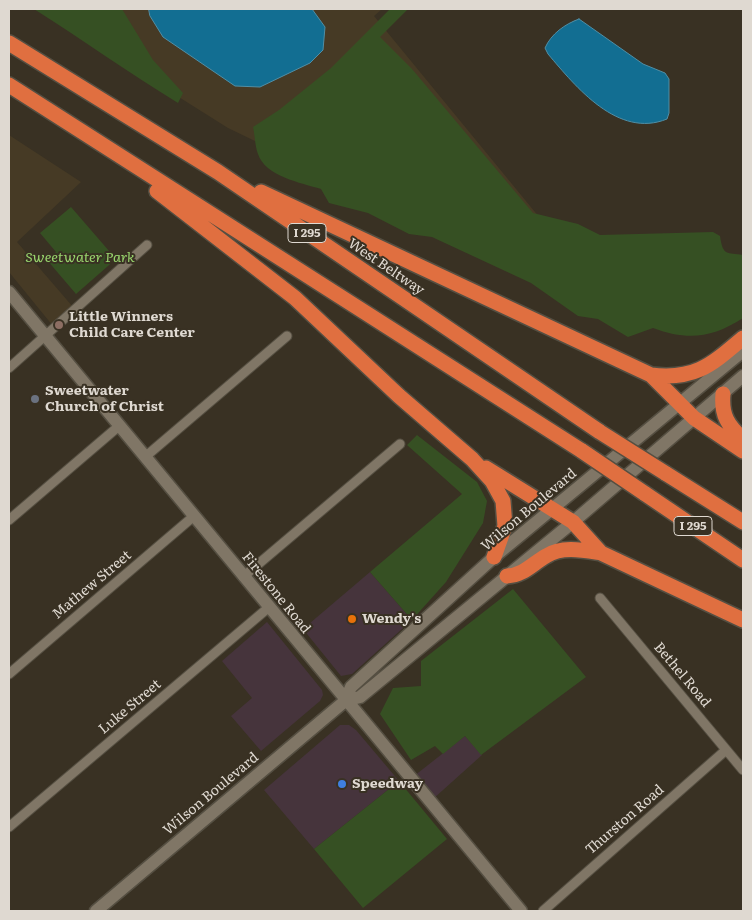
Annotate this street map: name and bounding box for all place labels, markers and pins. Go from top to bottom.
place label: Little Winners Child Care Center [69,309,195,342]
marker: Little Winners Child Care Center [53,319,65,331]
place label: Sweetwater Church of Christ [45,383,164,416]
marker: Sweetwater Church of Christ [29,393,41,405]
place label: Wendy's [362,611,421,627]
marker: Wendy's [346,613,358,625]
place label: Speedway [352,776,423,792]
marker: Speedway [336,778,348,790]

